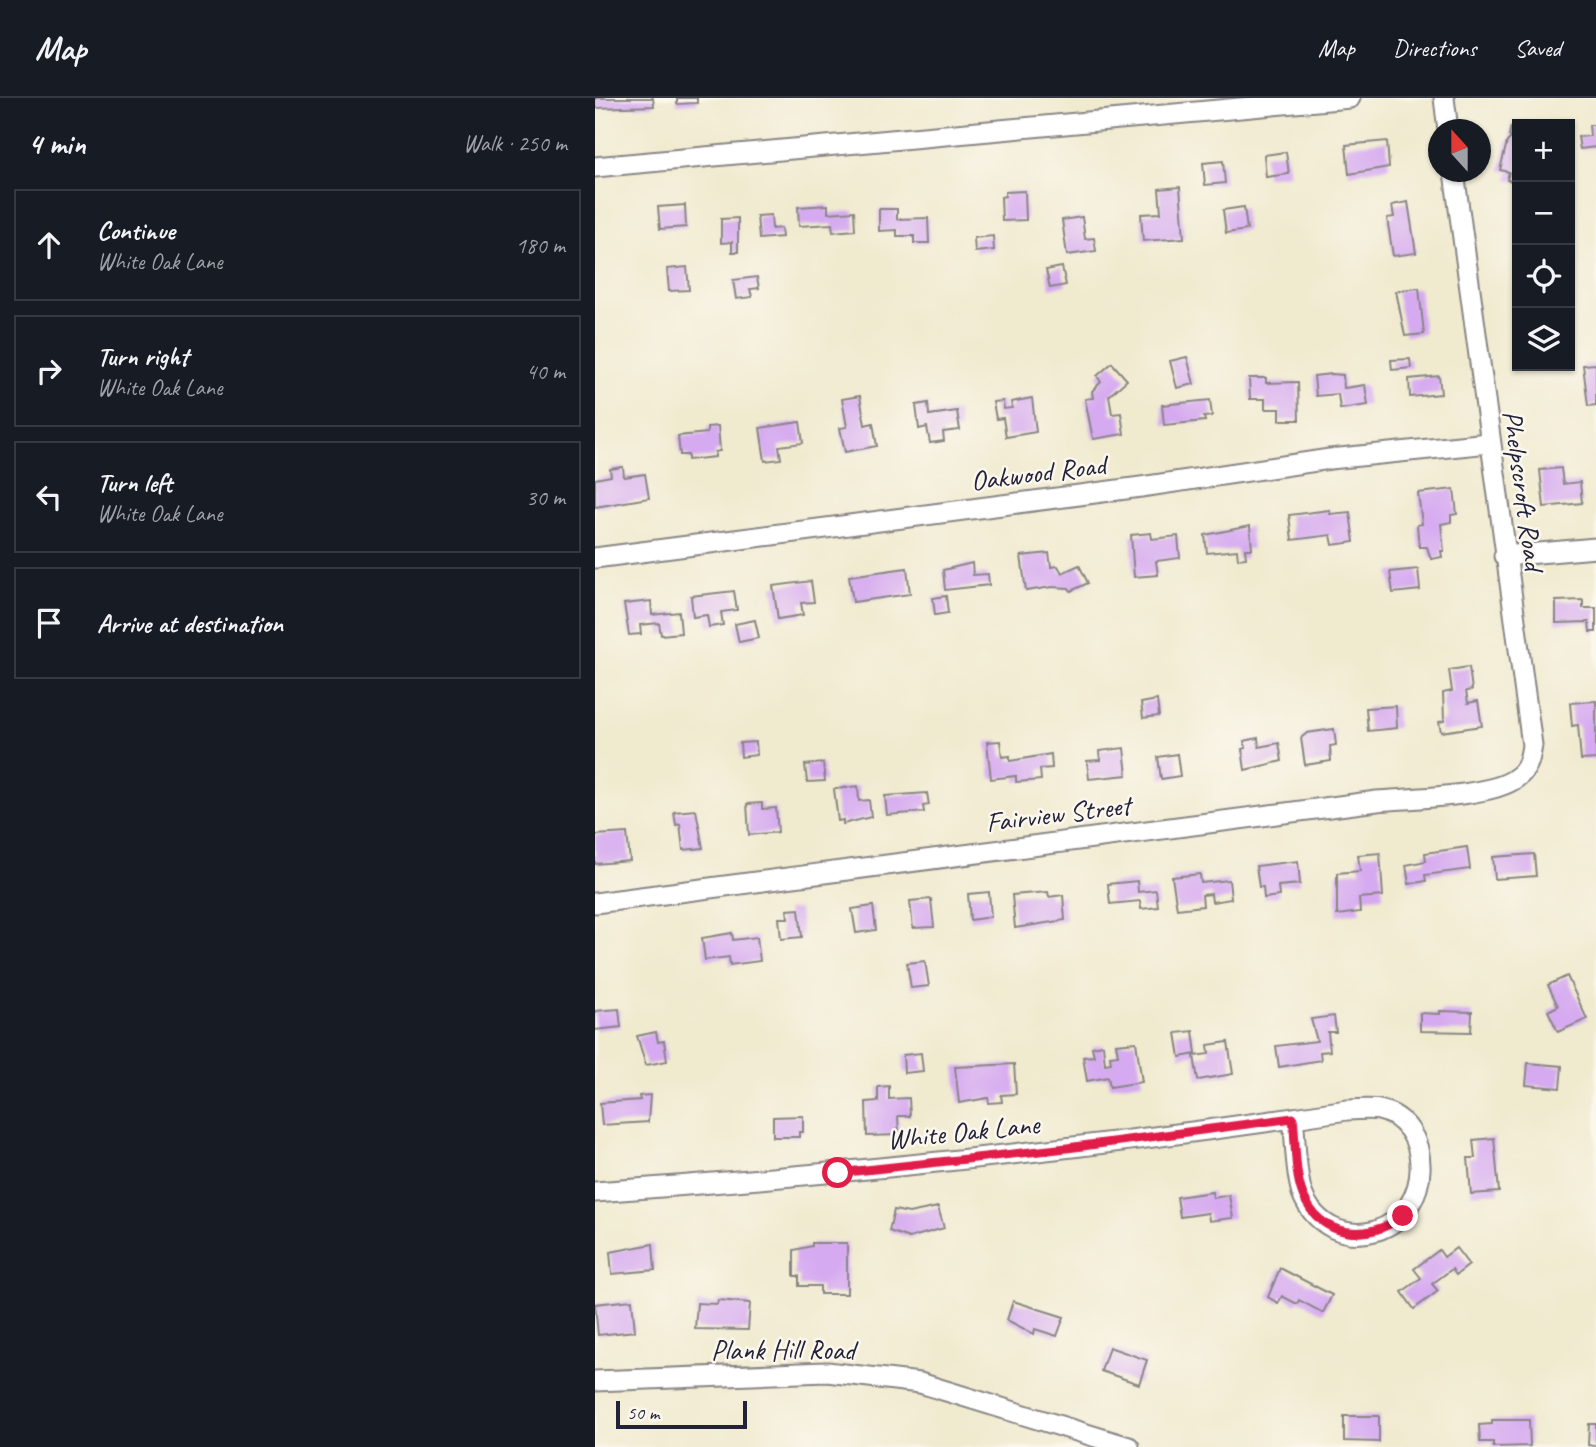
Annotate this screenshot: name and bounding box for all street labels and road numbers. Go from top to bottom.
street label: Phelpscroft Road [1495,408,1553,576]
street label: Oakwood Road [969,446,1111,498]
street label: Fairview Street [984,787,1136,840]
street label: White Oak Lane [885,1106,1043,1157]
street label: Plank Hill Road [711,1332,859,1367]

